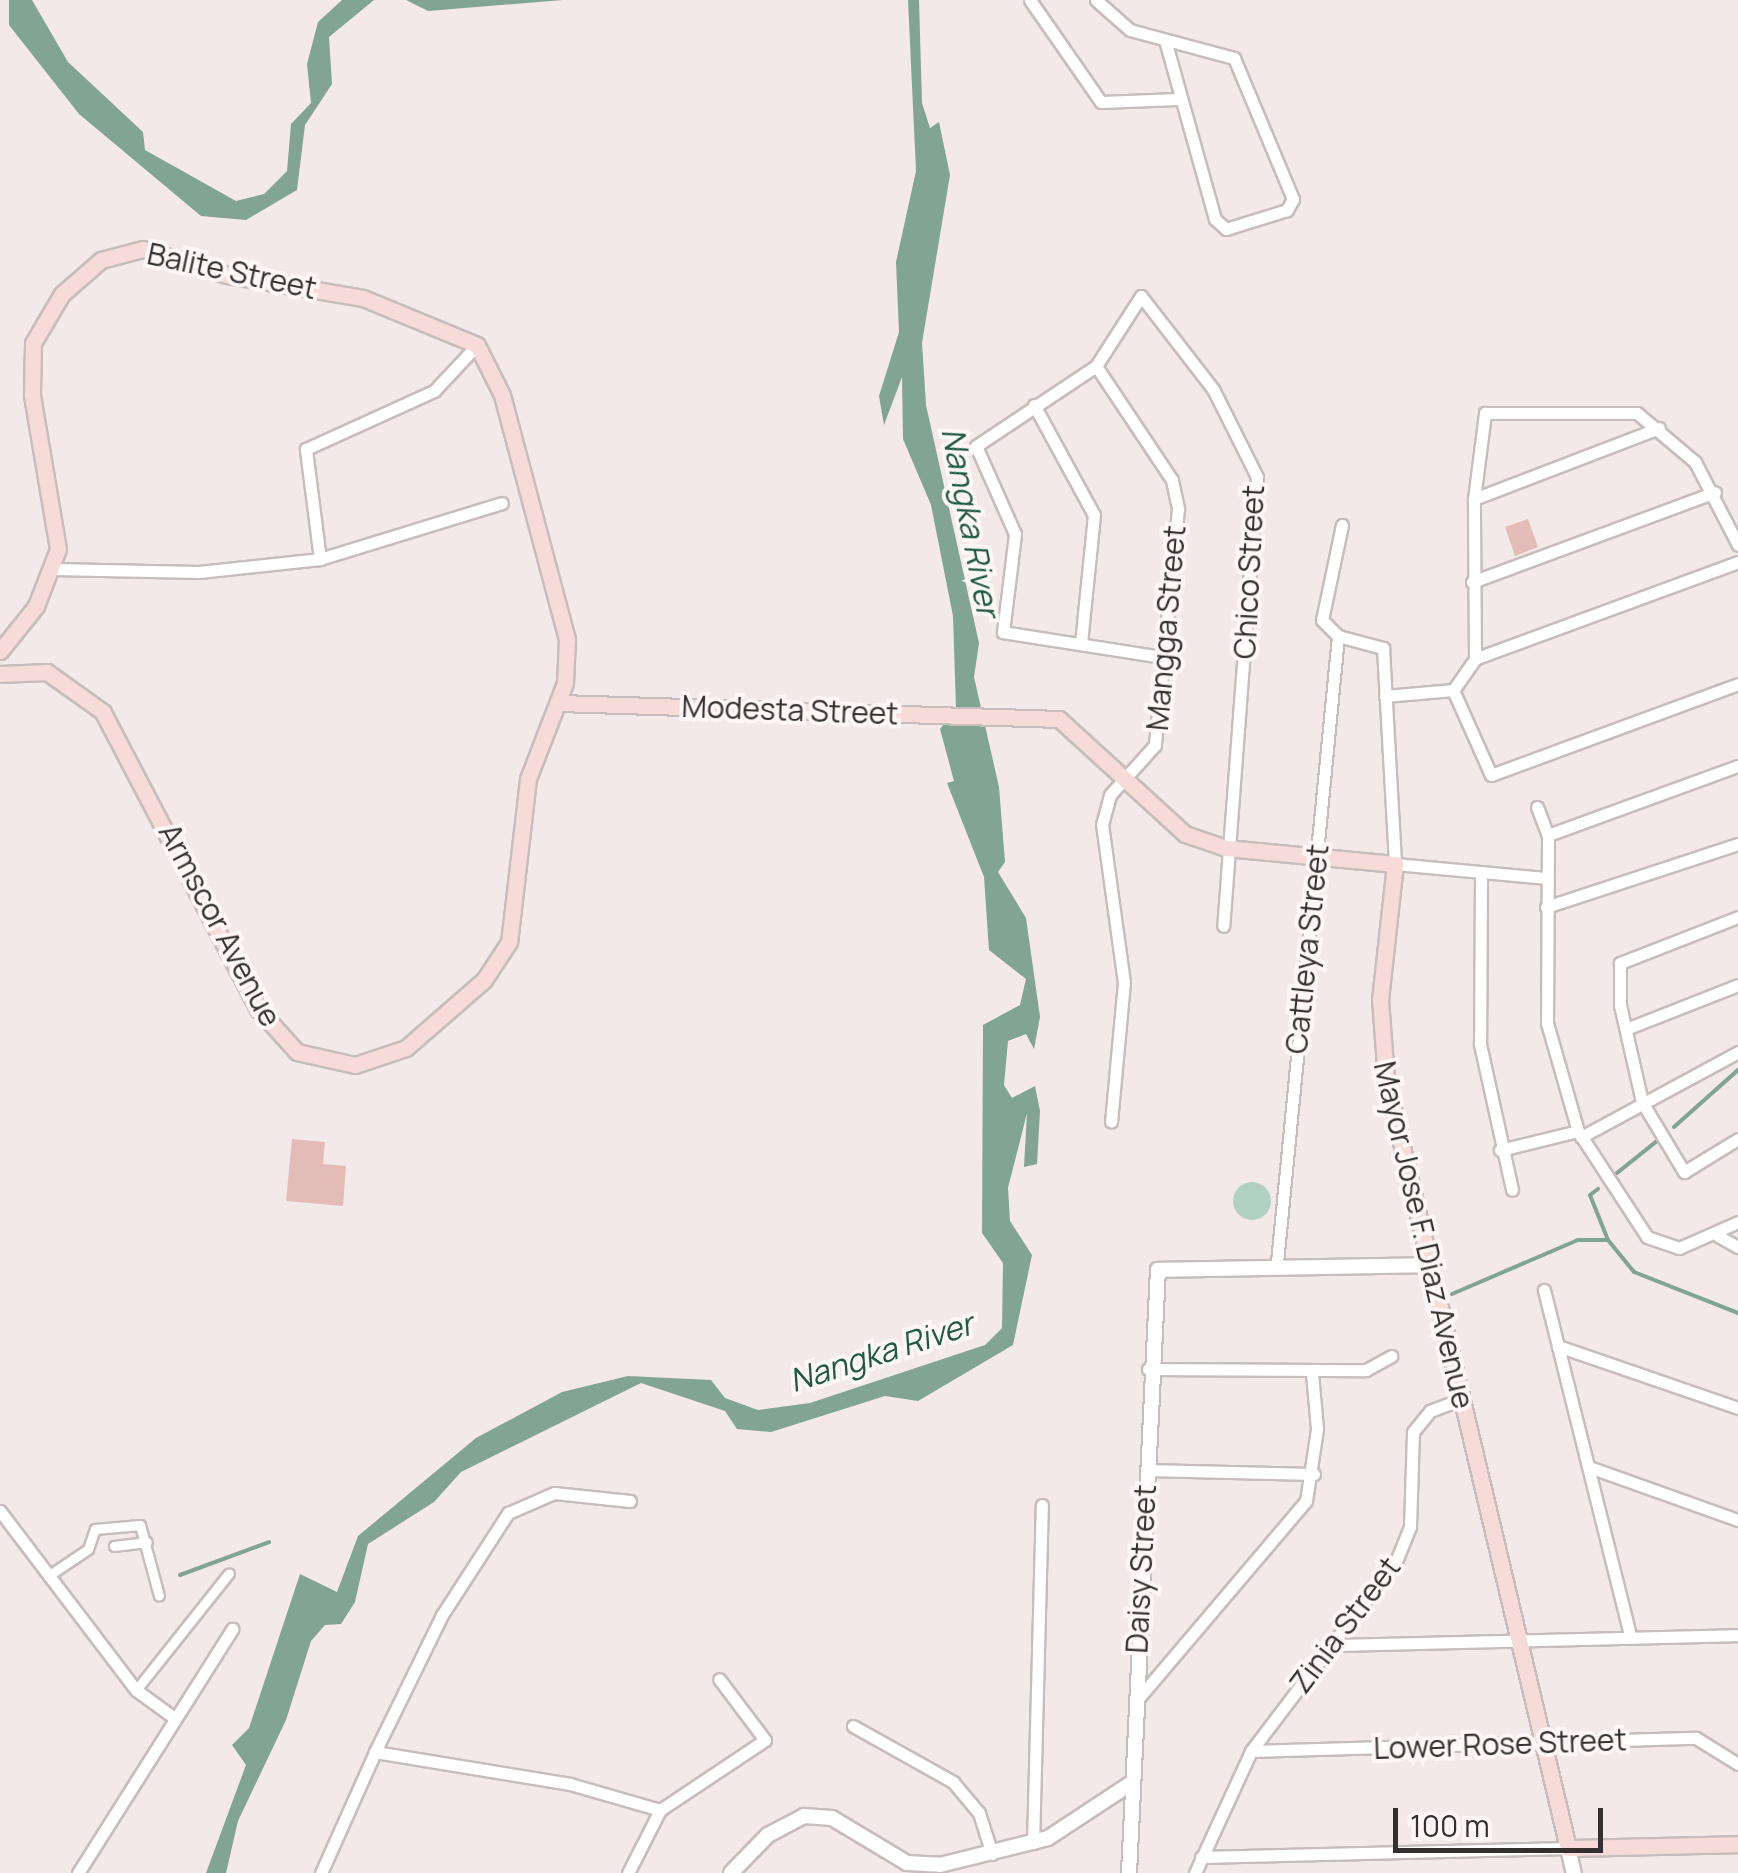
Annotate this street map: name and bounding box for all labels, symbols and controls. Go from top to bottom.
street label: Balite Street [144,235,320,307]
water label: Nangka River [934,425,1008,619]
street label: Chico Street [1226,484,1272,660]
street label: Mangga Street [1139,524,1193,732]
street label: Modesta Street [681,688,899,732]
street label: Armscor Avenue [151,817,289,1033]
street label: Cattleya Street [1278,842,1336,1056]
street label: Mayor Jose F. Diaz Avenue [1367,1058,1481,1412]
water label: Nangka River [784,1304,978,1400]
street label: Daisy Street [1119,1484,1163,1654]
street label: Zinia Street [1282,1550,1408,1700]
street label: Lower Rose Street [1373,1722,1627,1766]
scale bar [1398,1788,1608,1850]
text: 100 m [1410,1805,1490,1846]

